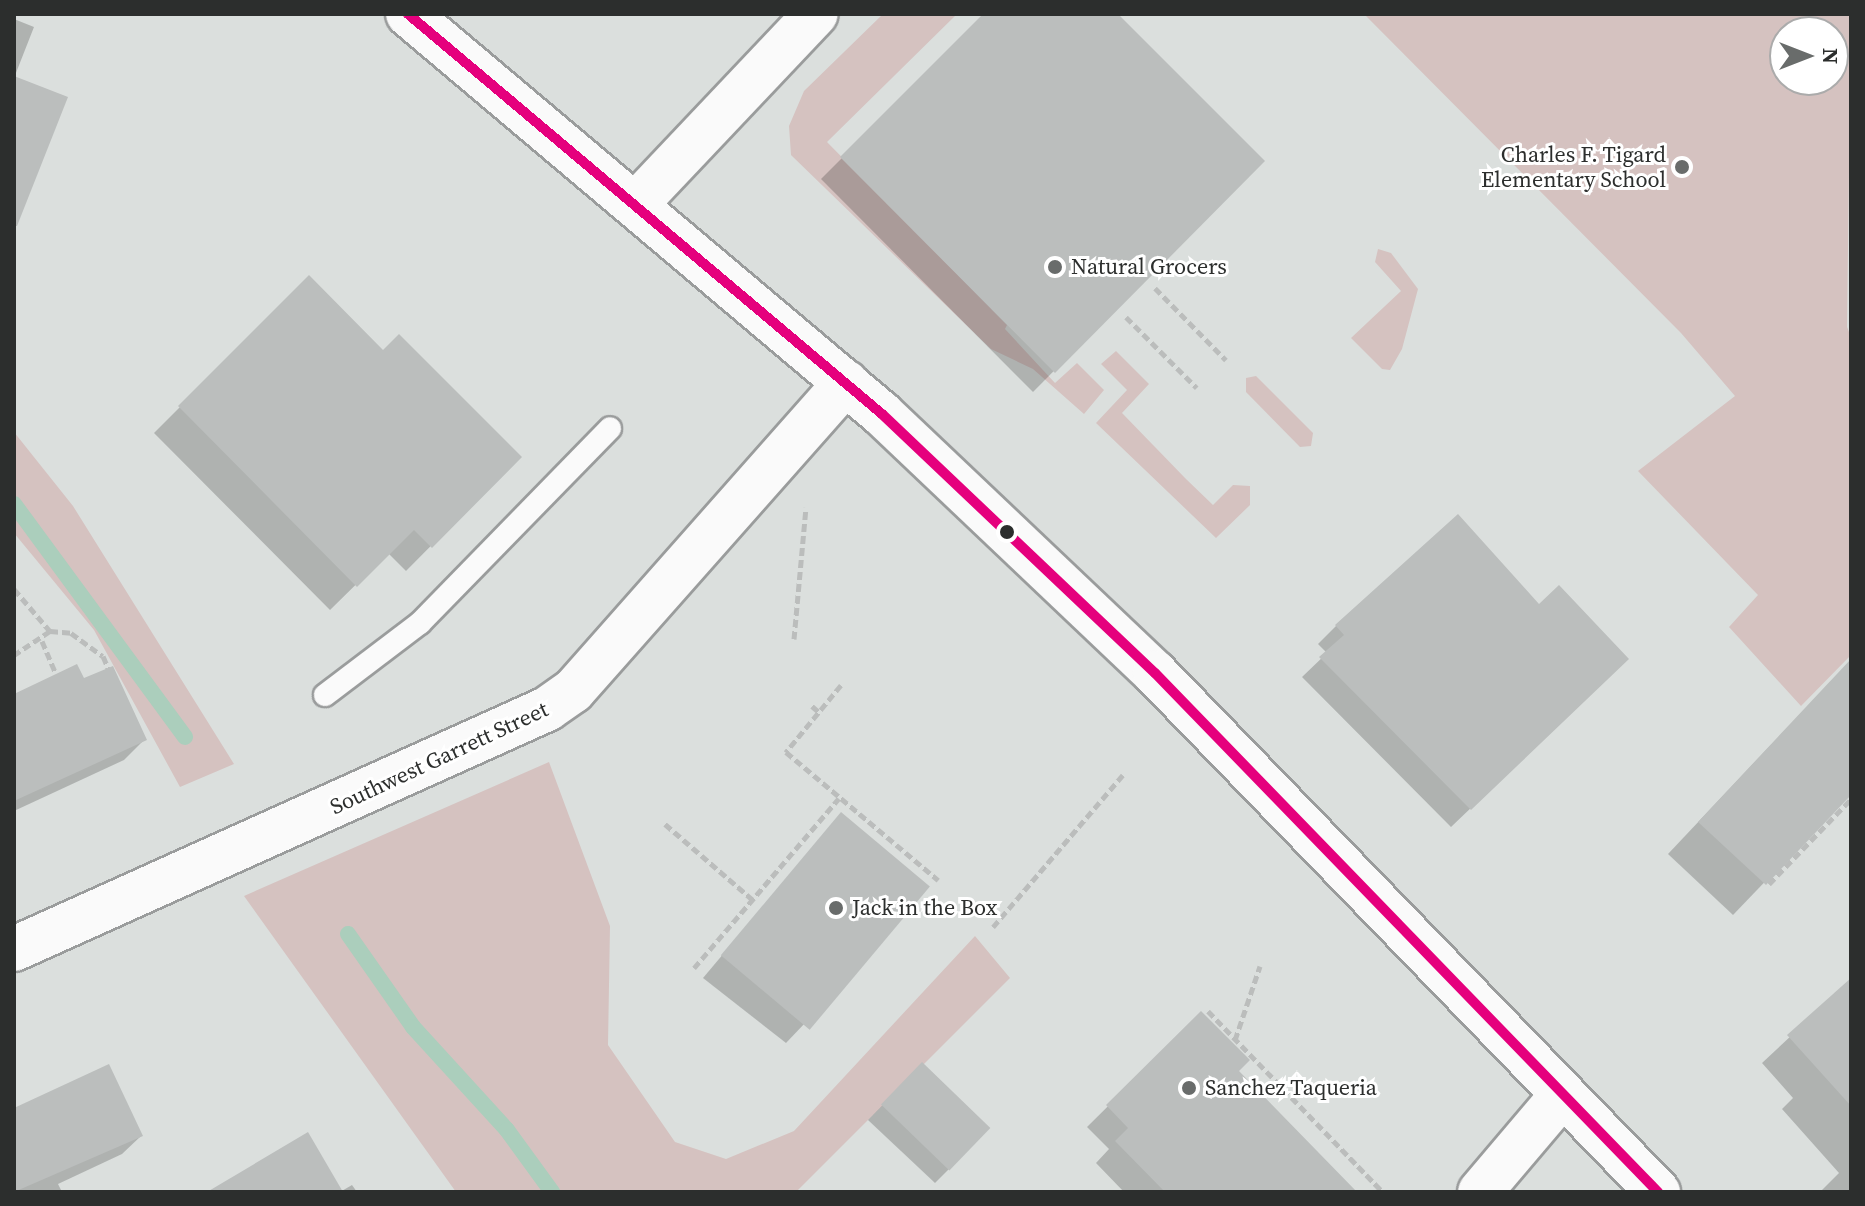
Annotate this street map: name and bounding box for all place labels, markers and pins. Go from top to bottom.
place label: Charles F. Tigard Elementary School [1481,141,1666,192]
marker: Charles F. Tigard Elementary School [1673,158,1691,176]
place label: Natural Grocers [1071,254,1227,280]
marker: Natural Grocers [1046,258,1064,276]
unlabelled marker [999,524,1015,540]
place label: Jack in the Box [852,895,997,921]
marker: Jack in the Box [827,899,845,917]
place label: Sanchez Taqueria [1205,1075,1378,1101]
marker: Sanchez Taqueria [1180,1079,1198,1097]

